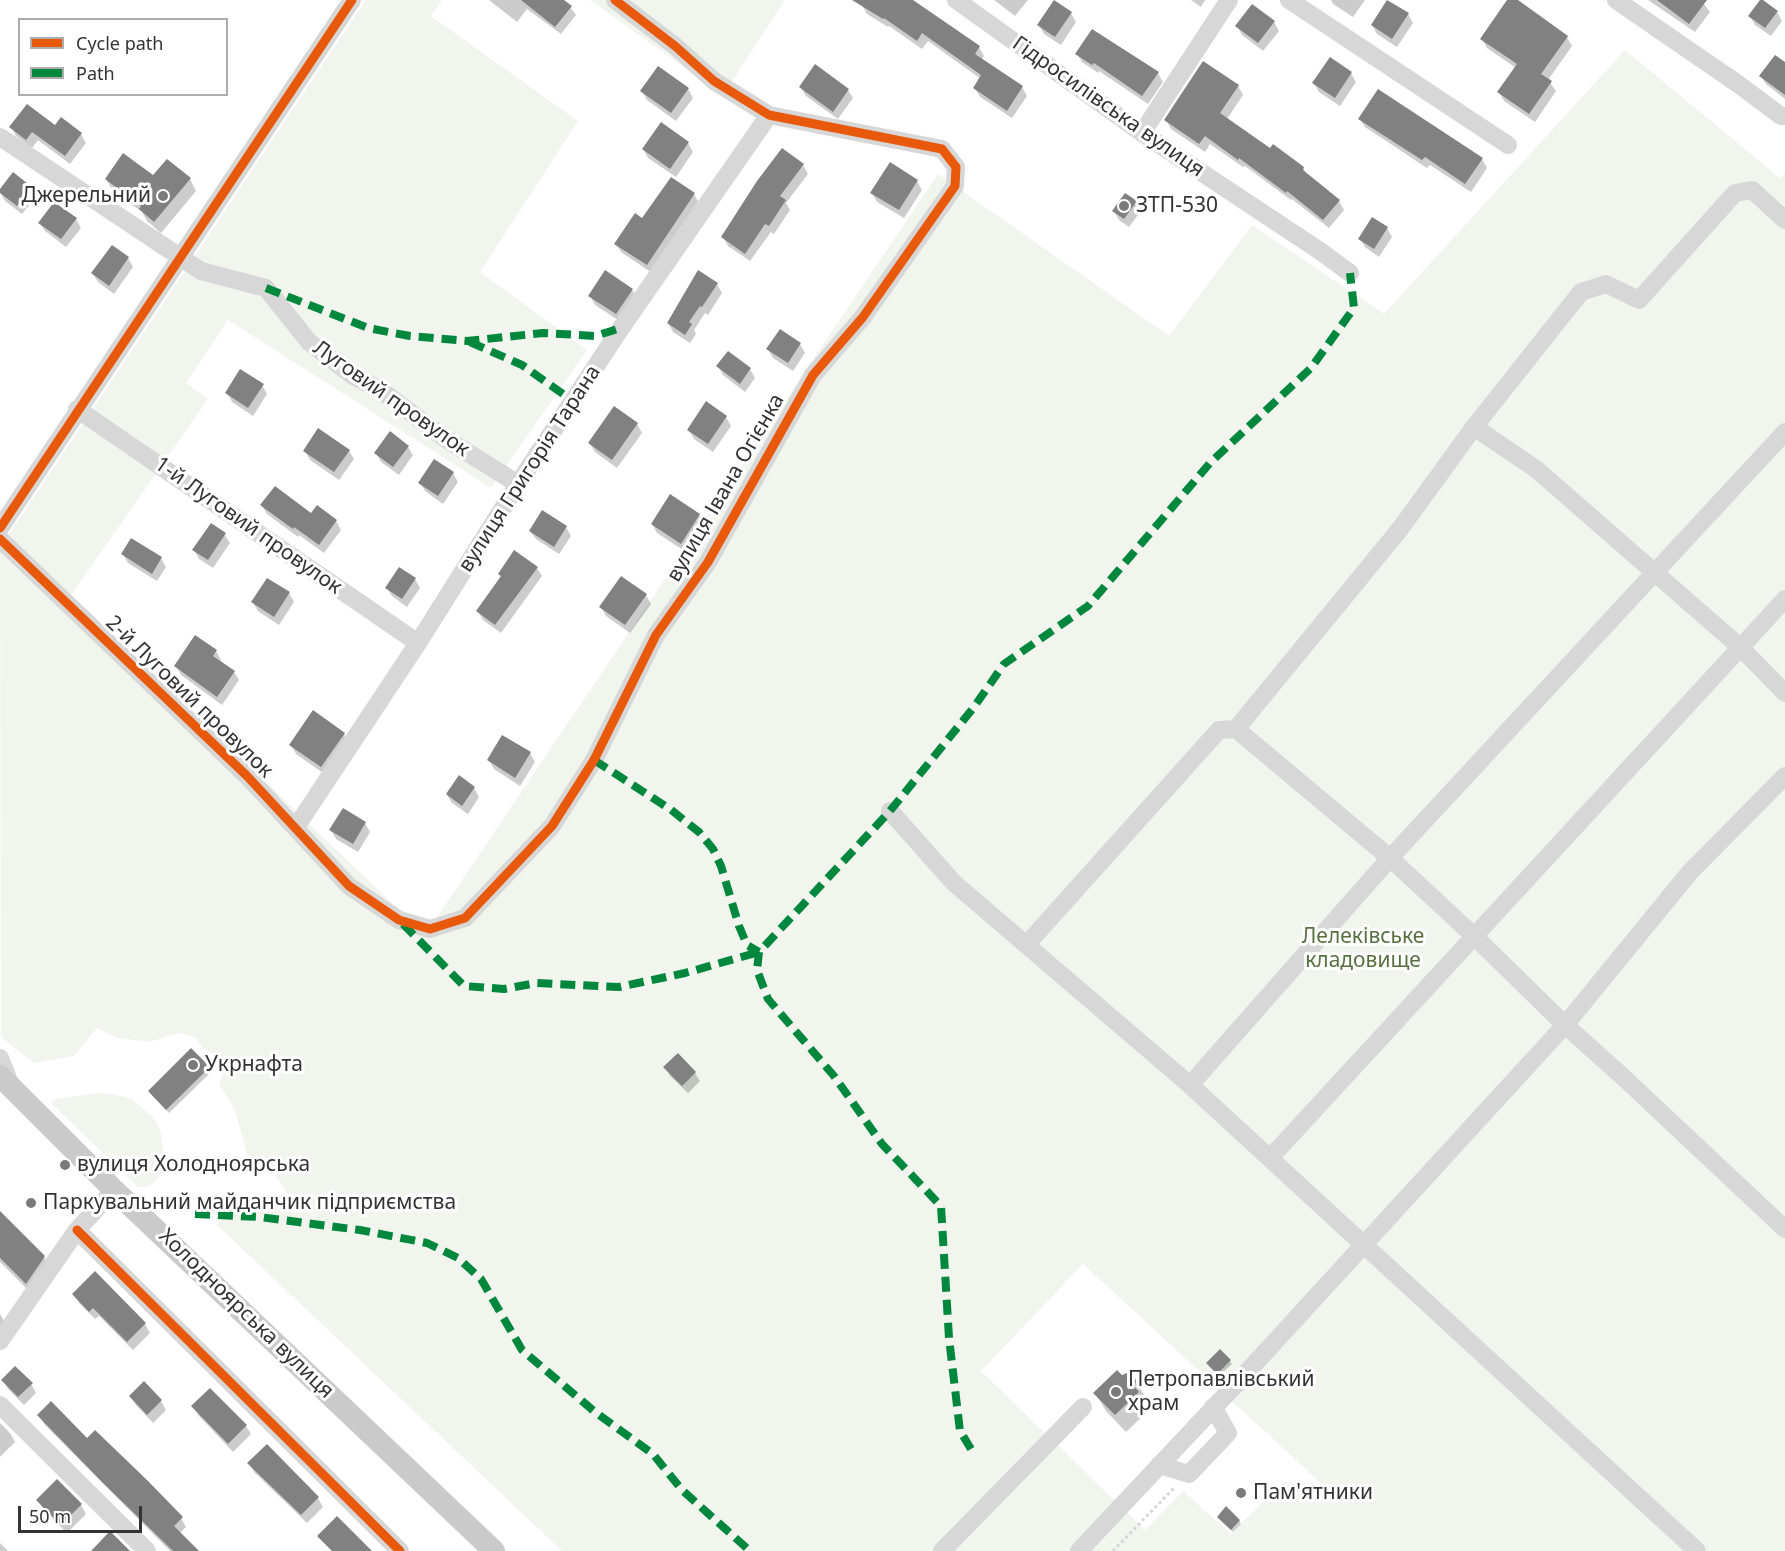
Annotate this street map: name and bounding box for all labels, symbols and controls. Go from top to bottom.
legend [18,18,228,96]
text: Cycle path [76,31,163,55]
street label: Гідросилівська вулиця [1007,31,1209,183]
text: Path [76,61,115,85]
place label: Джерельний [22,183,151,209]
marker: Джерельний [156,189,170,203]
place label: ЗТП-530 [1136,193,1218,219]
marker: ЗТП-530 [1117,199,1131,213]
street label: Луговий провулок [308,336,474,462]
street label: вулиця Григорія Тарана [454,361,606,577]
street label: вулиця Івана Огієнка [662,390,790,586]
street label: 1-й Луговий провулок [150,452,346,600]
street label: 2-й Луговий провулок [100,611,278,783]
park label: Лелеківське кладовище [1302,924,1424,974]
place label: Укрнафта [205,1052,303,1078]
marker: Укрнафта [186,1058,200,1072]
place label: вулиця Холодноярська [77,1152,310,1178]
marker: вулиця Холодноярська [58,1158,72,1172]
place label: Паркувальний майданчик підприємства [43,1190,456,1216]
marker: Паркувальний майданчик підприємства [24,1196,38,1210]
street label: Холодноярська вулиця [153,1224,339,1404]
place label: Петропавлівський храм [1128,1367,1315,1417]
marker: Петропавлівський храм [1109,1385,1123,1399]
place label: Пам'ятники [1253,1480,1373,1506]
marker: Пам'ятники [1234,1486,1248,1500]
scale bar [21,1494,146,1532]
text: 50 m [29,1504,71,1528]

